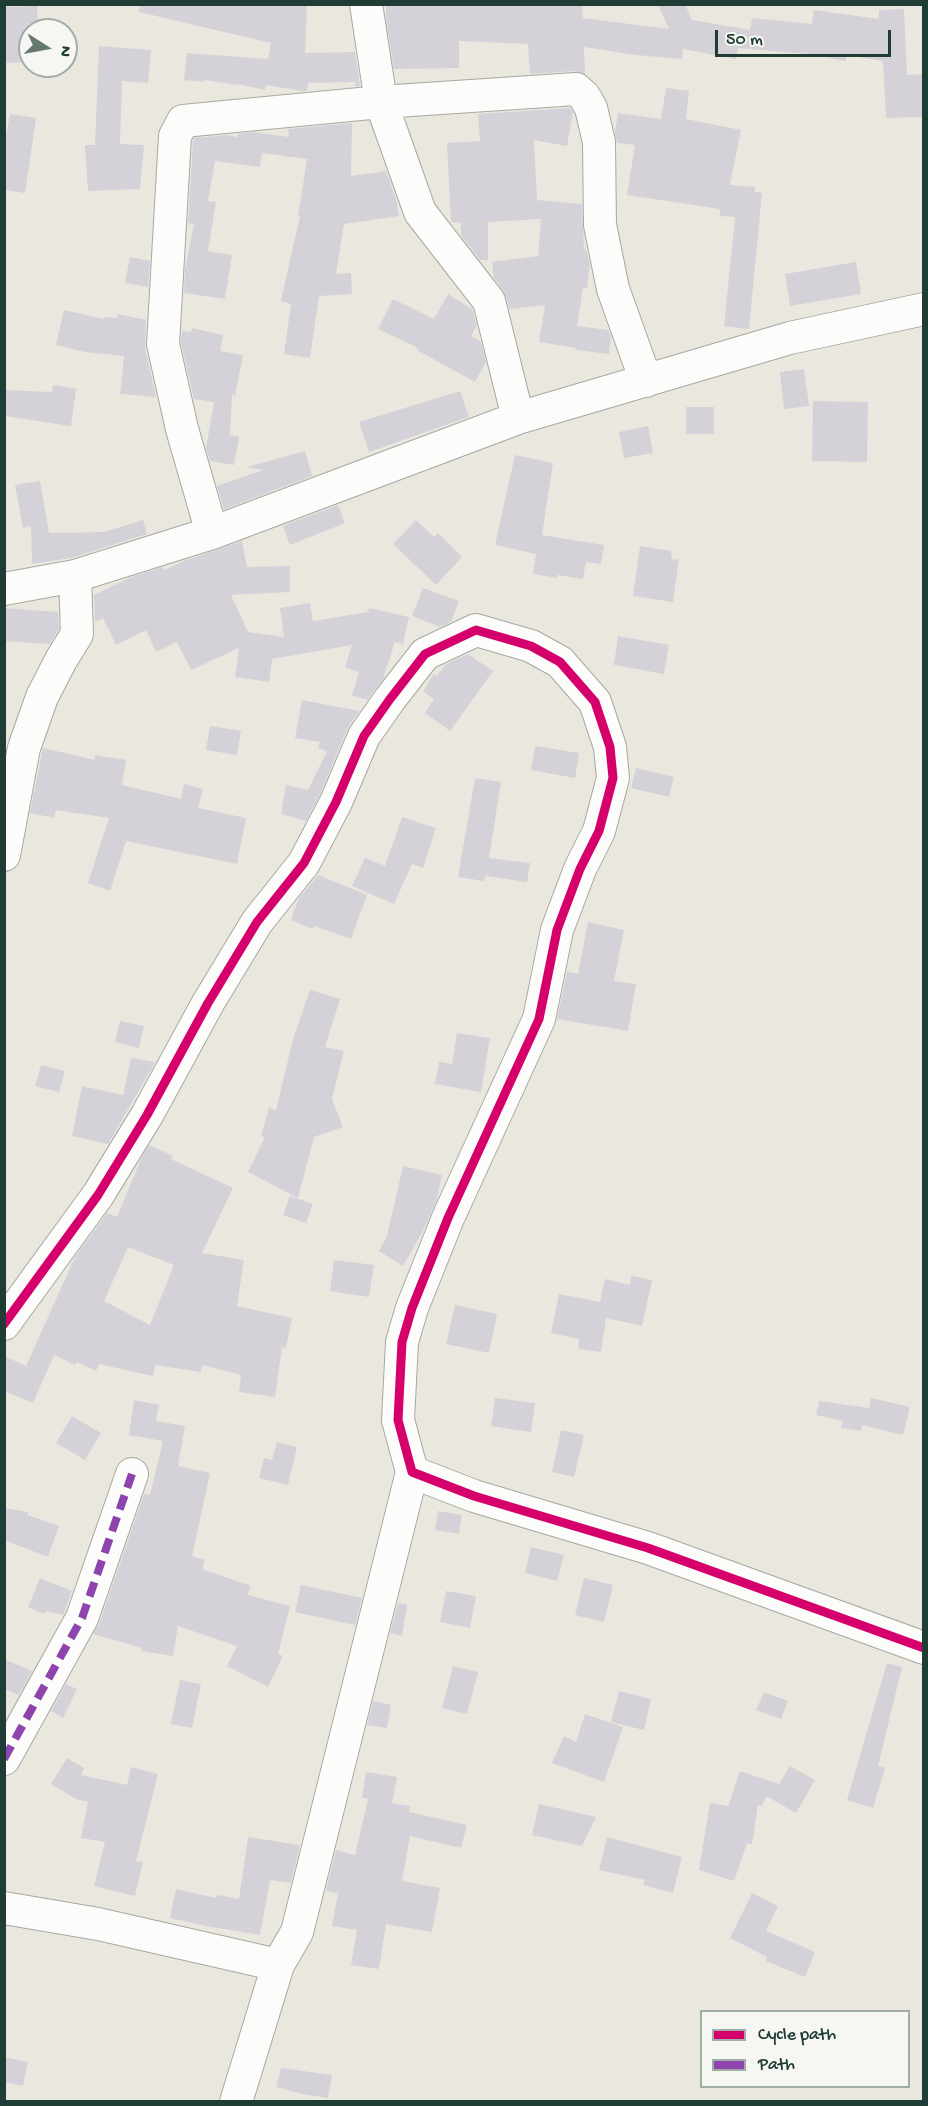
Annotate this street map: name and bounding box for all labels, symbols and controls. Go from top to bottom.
north arrow [18,18,78,78]
scale bar [718,18,894,56]
text: 50 m [726,30,763,51]
text: N [54,44,75,58]
legend [700,2010,910,2088]
text: Cycle path [758,2025,836,2046]
text: Path [758,2055,795,2076]

